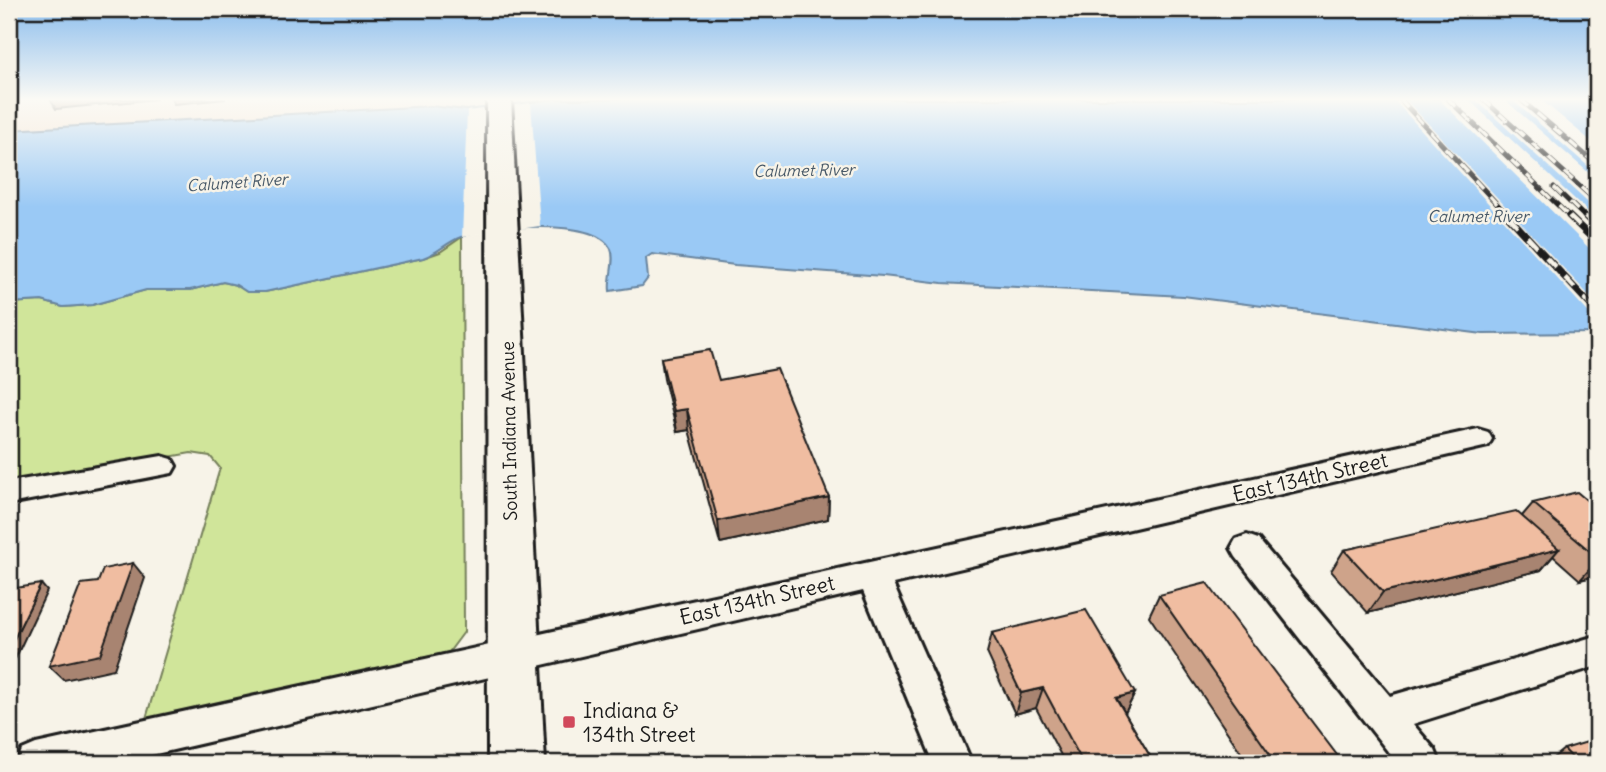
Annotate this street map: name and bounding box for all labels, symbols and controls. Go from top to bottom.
water label: Calumet River [753,159,857,181]
water label: Calumet River [186,168,291,195]
water label: Calumet River [1428,206,1531,226]
street label: South Indiana Avenue [496,341,522,521]
street label: East 134th Street [1230,446,1390,508]
street label: East 134th Street [677,569,837,631]
place label: Indiana & 134th Street [583,697,696,748]
marker: Indiana & 134th Street [561,714,577,730]

